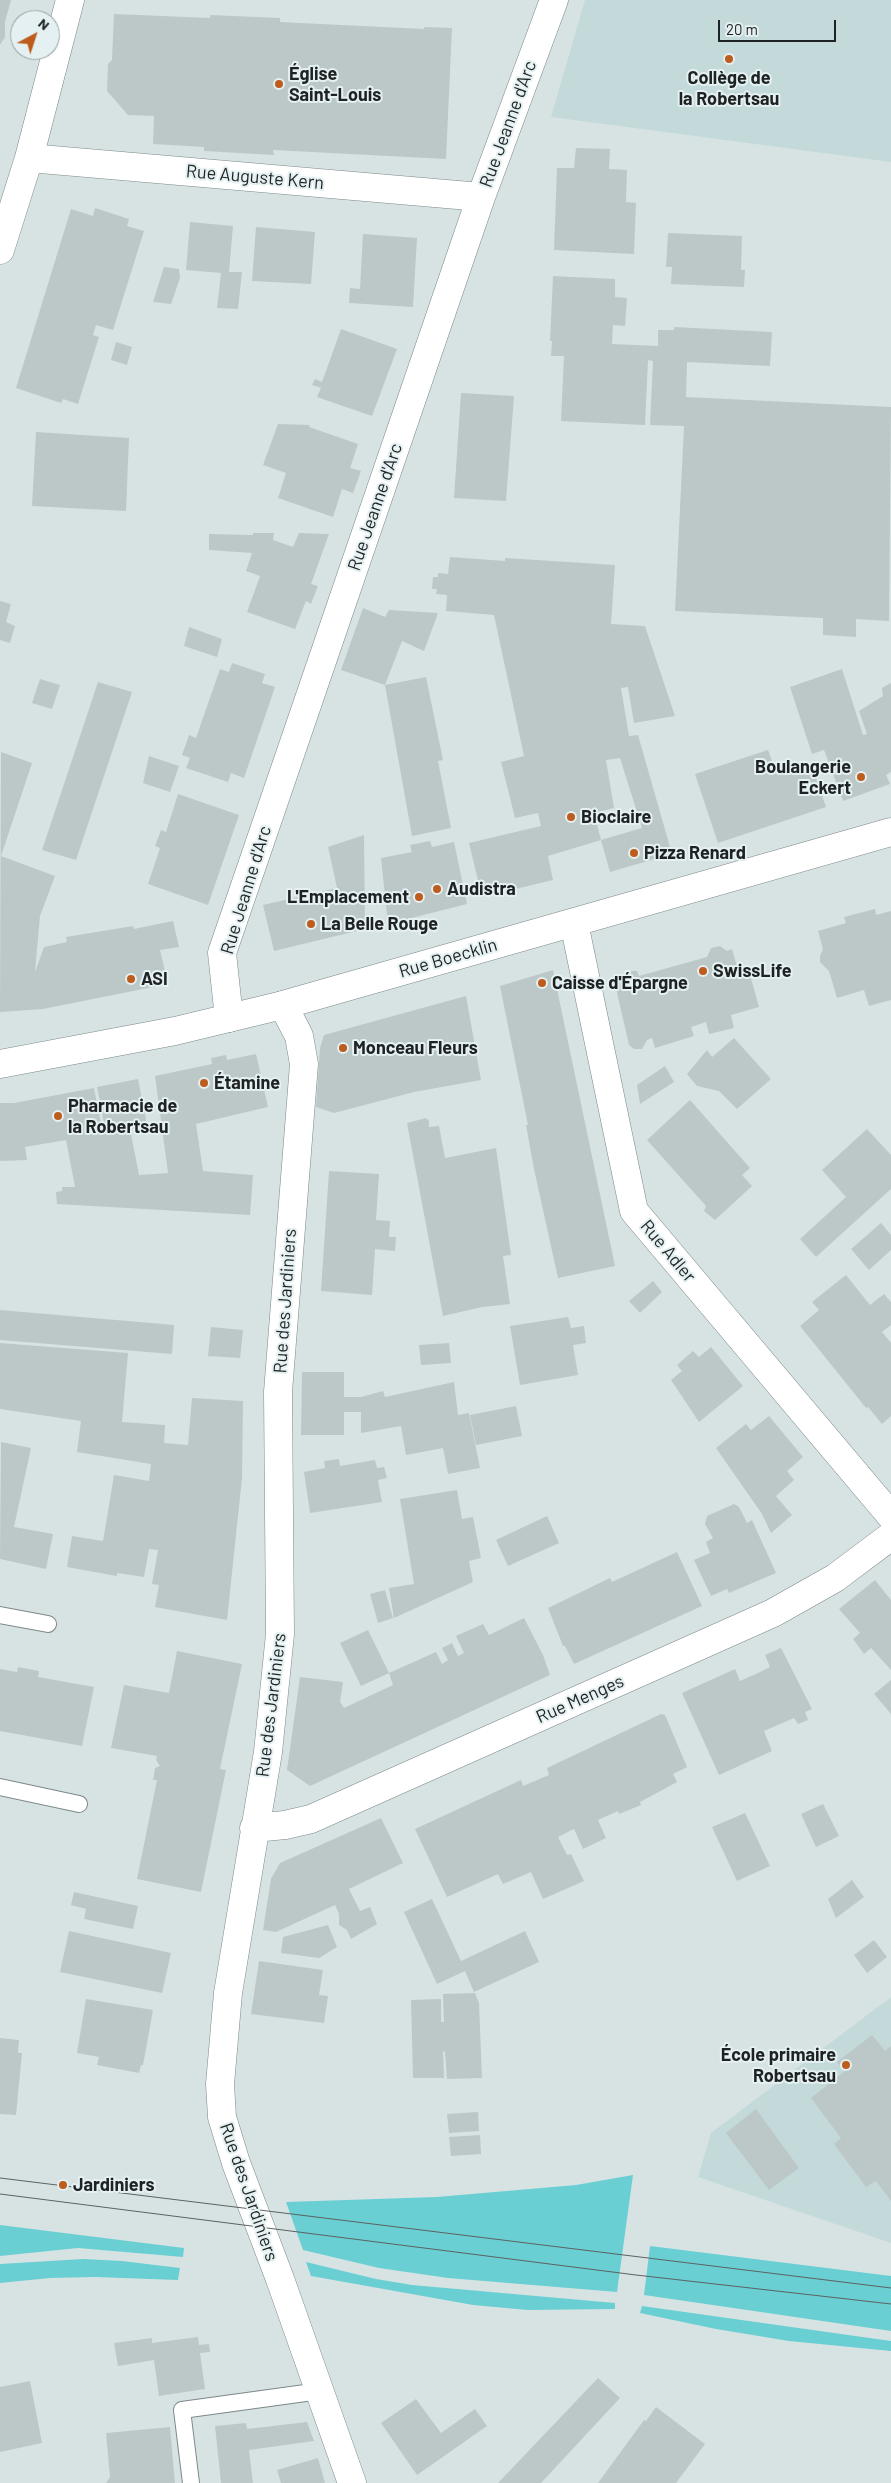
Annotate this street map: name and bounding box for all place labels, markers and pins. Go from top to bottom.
marker: Collège de la Robertsau [723,53,735,65]
place label: Église Saint-Louis [289,63,381,106]
place label: Collège de la Robertsau [679,67,779,110]
marker: Église Saint-Louis [273,78,285,90]
place label: Boulangerie Eckert [755,756,851,799]
marker: Boulangerie Eckert [855,771,867,783]
place label: Bioclaire [581,806,651,828]
marker: Bioclaire [565,811,577,823]
place label: Pizza Renard [644,842,746,864]
marker: Pizza Renard [628,847,640,859]
place label: Audistra [447,878,516,900]
marker: Audistra [431,883,443,895]
place label: L'Emplacement [287,886,409,908]
marker: L'Emplacement [413,891,425,903]
place label: La Belle Rouge [321,913,438,935]
marker: La Belle Rouge [305,918,317,930]
place label: SwissLife [713,960,791,982]
marker: SwissLife [697,965,709,977]
place label: ASI [141,968,168,990]
place label: Caisse d'Épargne [552,972,688,994]
marker: ASI [125,973,137,985]
marker: Caisse d'Épargne [536,977,548,989]
place label: Monceau Fleurs [353,1037,478,1059]
marker: Monceau Fleurs [337,1042,349,1054]
place label: Étamine [214,1072,280,1094]
marker: Étamine [198,1077,210,1089]
place label: Pharmacie de la Robertsau [68,1095,177,1138]
marker: Pharmacie de la Robertsau [52,1110,64,1122]
place label: École primaire Robertsau [721,2044,836,2086]
marker: École primaire Robertsau [840,2059,852,2071]
place label: Jardiniers [73,2174,154,2196]
marker: Jardiniers [57,2179,69,2191]

